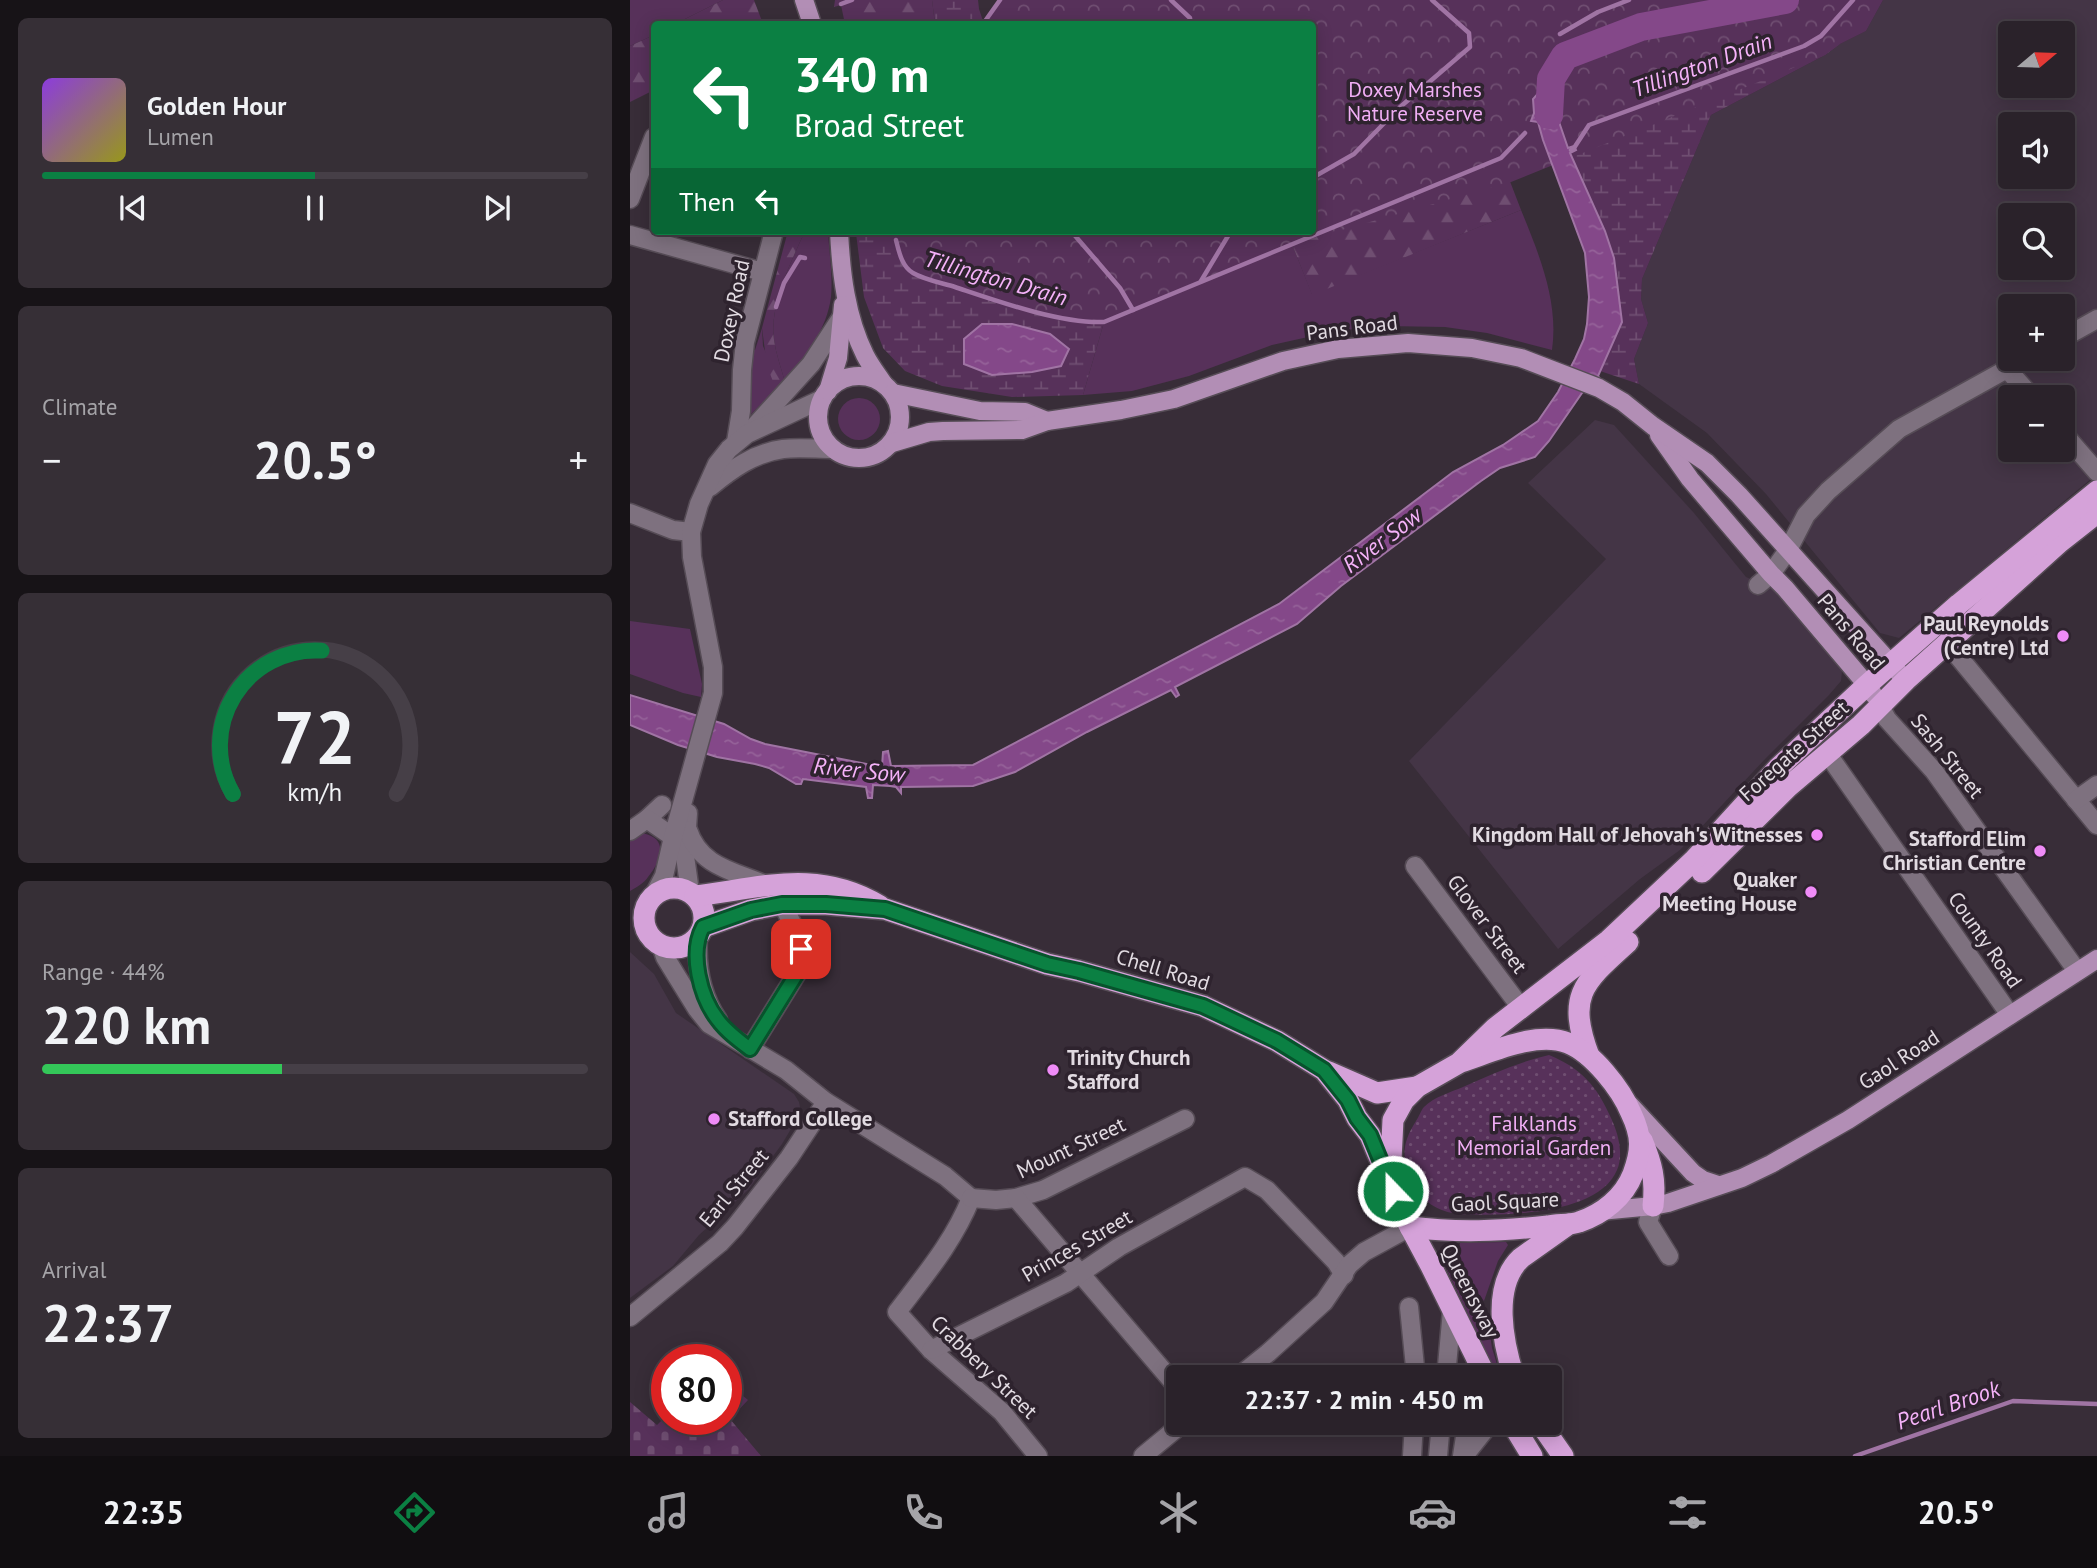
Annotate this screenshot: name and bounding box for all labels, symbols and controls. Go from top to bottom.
north arrow [1998,21,2076,98]
map controls [1998,21,2075,462]
water label: Tillington Drain [1628,26,1776,103]
text: 340 m [794,42,929,106]
icon: left [679,49,770,140]
park label: Doxey Marshes Nature Reserve [1347,76,1483,127]
text: Golden Hour [147,89,286,122]
text: Broad Street [794,104,964,146]
button: sound [1998,112,2075,189]
text: Lumen [147,122,214,151]
icon: left [749,182,787,220]
text: Then [679,185,735,218]
icon: previous [114,189,152,227]
icon: pause [296,189,334,227]
icon: next [478,189,516,227]
button: search [1998,203,2075,280]
water label: Tillington Drain [921,243,1071,312]
street label: Doxey Road [707,257,756,365]
button: + [1998,294,2075,371]
street label: Pans Road [1305,309,1399,346]
button: − [1998,385,2075,462]
text: Climate [42,392,117,421]
text: 20.5° [253,426,377,493]
text: − [42,435,61,484]
text: + [569,435,588,484]
water label: River Sow [1336,499,1429,579]
street label: Pans Road [1812,588,1891,676]
place label: Paul Reynolds (Centre) Ltd [1923,610,2049,661]
marker: Paul Reynolds (Centre) Ltd [2055,628,2071,644]
text: 72 [274,690,356,784]
street label: Foregate Street [1733,694,1854,807]
street label: Sash Street [1905,708,1990,803]
water label: River Sow [812,750,908,789]
text: km/h [288,776,342,808]
place label: Kingdom Hall of Jehovah's Witnesses [1472,821,1803,848]
place label: Stafford Elim Christian Centre [1883,825,2026,876]
marker: Kingdom Hall of Jehovah's Witnesses [1809,827,1825,843]
marker: Stafford Elim Christian Centre [2032,843,2048,859]
place label: Quaker Meeting House [1662,866,1798,917]
street label: Glover Street [1441,869,1533,979]
marker: Quaker Meeting House [1803,884,1819,900]
street label: County Road [1942,886,2028,993]
pin [771,919,831,979]
icon: arrive [782,930,820,968]
street label: Chell Road [1113,943,1213,997]
text: Range · 44% [42,957,165,986]
text: 220 km [42,991,211,1058]
street label: Gaol Road [1853,1024,1944,1096]
place label: Trinity Church Stafford [1067,1044,1190,1095]
marker: Trinity Church Stafford [1045,1062,1061,1078]
place label: Stafford College [728,1105,872,1132]
park label: Falklands Memorial Garden [1457,1110,1611,1161]
marker: Stafford College [706,1111,722,1127]
street label: Mount Street [1012,1111,1130,1185]
street label: Earl Street [693,1143,774,1232]
position arrow [1356,1154,1430,1228]
street label: Gaol Square [1450,1185,1560,1218]
street label: Princes Street [1017,1203,1137,1288]
street label: Queensway [1435,1239,1506,1343]
text: Arrival [42,1255,106,1284]
text: 22:37 [42,1289,174,1356]
street label: Crabbery Street [925,1309,1043,1424]
speed limit sign: 80 [651,1344,742,1435]
water label: Pearl Brook [1892,1373,2005,1436]
text: 22:37 · 2 min · 450 m [1244,1383,1484,1416]
icon: directions [390,1488,439,1537]
icon: music [644,1488,693,1537]
icon: phone [899,1488,948,1537]
icon: climate [1154,1488,1203,1537]
icon: car [1408,1488,1457,1537]
icon: filters [1663,1488,1712,1537]
text: 22:35 [103,1491,184,1533]
text: 20.5° [1918,1491,1994,1533]

